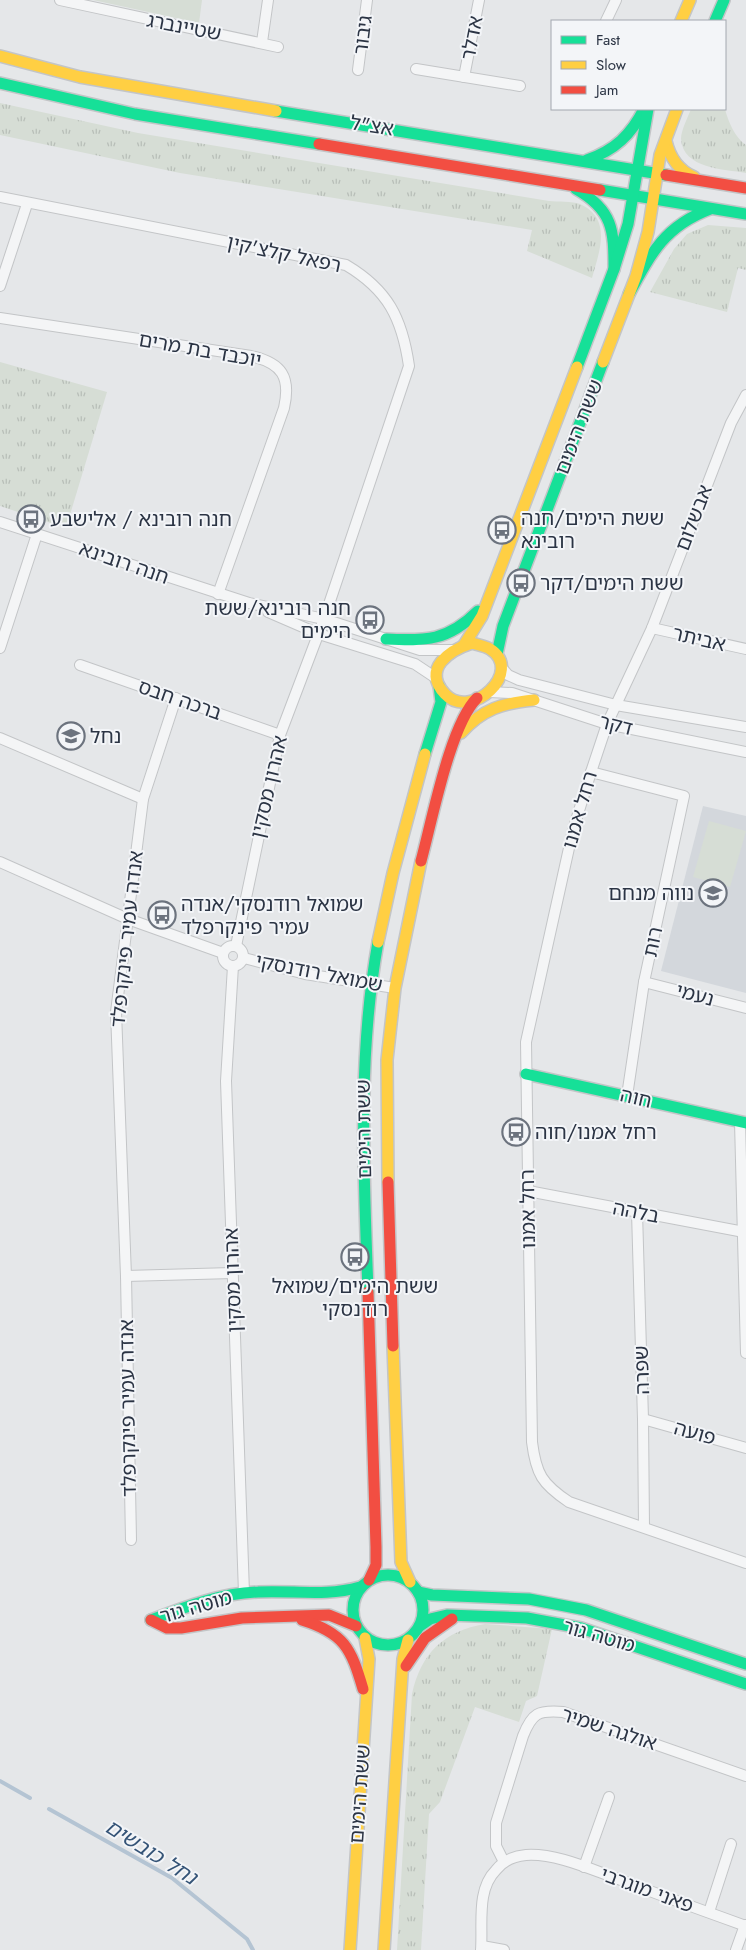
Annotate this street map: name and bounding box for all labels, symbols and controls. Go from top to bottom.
street label: שטיינברג [144,6,224,48]
street label: גיבור [346,13,380,56]
street label: אדלר [454,13,490,63]
legend [551,20,726,110]
text: Fast [596,29,620,51]
text: Slow [596,54,627,76]
text: Jam [594,79,619,101]
street label: אצ"ל [348,108,396,144]
street label: רפאל קלצ'קין [224,228,344,280]
street label: יוכבד בת מרים [136,325,264,375]
street label: ששת הימים [548,375,610,479]
street label: אבשלום [668,481,720,555]
bus stop icon: חנה רובינא / אלישבע [16,504,46,534]
place label: ששת הימים/חנה רובינא [521,504,664,556]
place label: חנה רובינא / אלישבע [50,505,232,534]
bus stop icon: ששת הימים/חנה רובינא [487,515,517,545]
street label: חנה רובינא [75,534,173,592]
bus stop icon: ששת הימים/דקר [506,568,536,598]
place label: ששת הימים/דקר [540,569,684,598]
place label: חנה רובינא/ששת הימים [205,594,351,646]
bus stop icon: חנה רובינא/ששת הימים [355,605,385,635]
street label: אביתר [670,619,728,659]
street label: ברכה חבס [134,672,226,728]
street label: דקר [596,707,636,743]
school or university icon: נחל [56,721,86,751]
place label: נחל [90,722,121,751]
street label: אהרון מסקין [243,733,295,841]
street label: רחל אמנו [555,768,605,852]
street label: אנדה עמיר פינקרפלד [103,849,151,1029]
school or university icon: נווה מנחם [698,878,728,908]
place label: נווה מנחם [608,879,694,908]
place label: שמואל רודנסקי/אנדה עמיר פינקרפלד [181,890,363,942]
bus stop icon: שמואל רודנסקי/אנדה עמיר פינקרפלד [147,900,177,930]
street label: רות [636,924,670,960]
street label: שמואל רודנסקי [253,946,385,1000]
street label: נעמי [673,976,717,1014]
street label: ששת הימים [349,1079,379,1179]
street label: חוה [617,1080,655,1116]
bus stop icon: רחל אמנו/חוה [501,1117,531,1147]
place label: רחל אמנו/חוה [535,1118,657,1147]
street label: רחל אמנו [513,1169,543,1249]
street label: בלהה [610,1193,662,1231]
street label: אהרון מסקין [217,1227,249,1333]
bus stop icon: ששת הימים/שמואל רודנסקי [340,1242,370,1272]
place label: ששת הימים/שמואל רודנסקי [272,1272,438,1324]
street label: אנדה עמיר פינקרפלד [112,1319,144,1497]
street label: שפרה [627,1345,657,1395]
street label: פועה [671,1413,719,1453]
street label: מוטה גור [157,1583,235,1631]
street label: מוטה גור [560,1612,638,1660]
street label: אולגה שמיר [558,1700,660,1758]
street label: ששת הימים [342,1743,378,1845]
water label: נחל כובשים [99,1812,205,1893]
street label: פאני מוגרבי [596,1860,698,1920]

